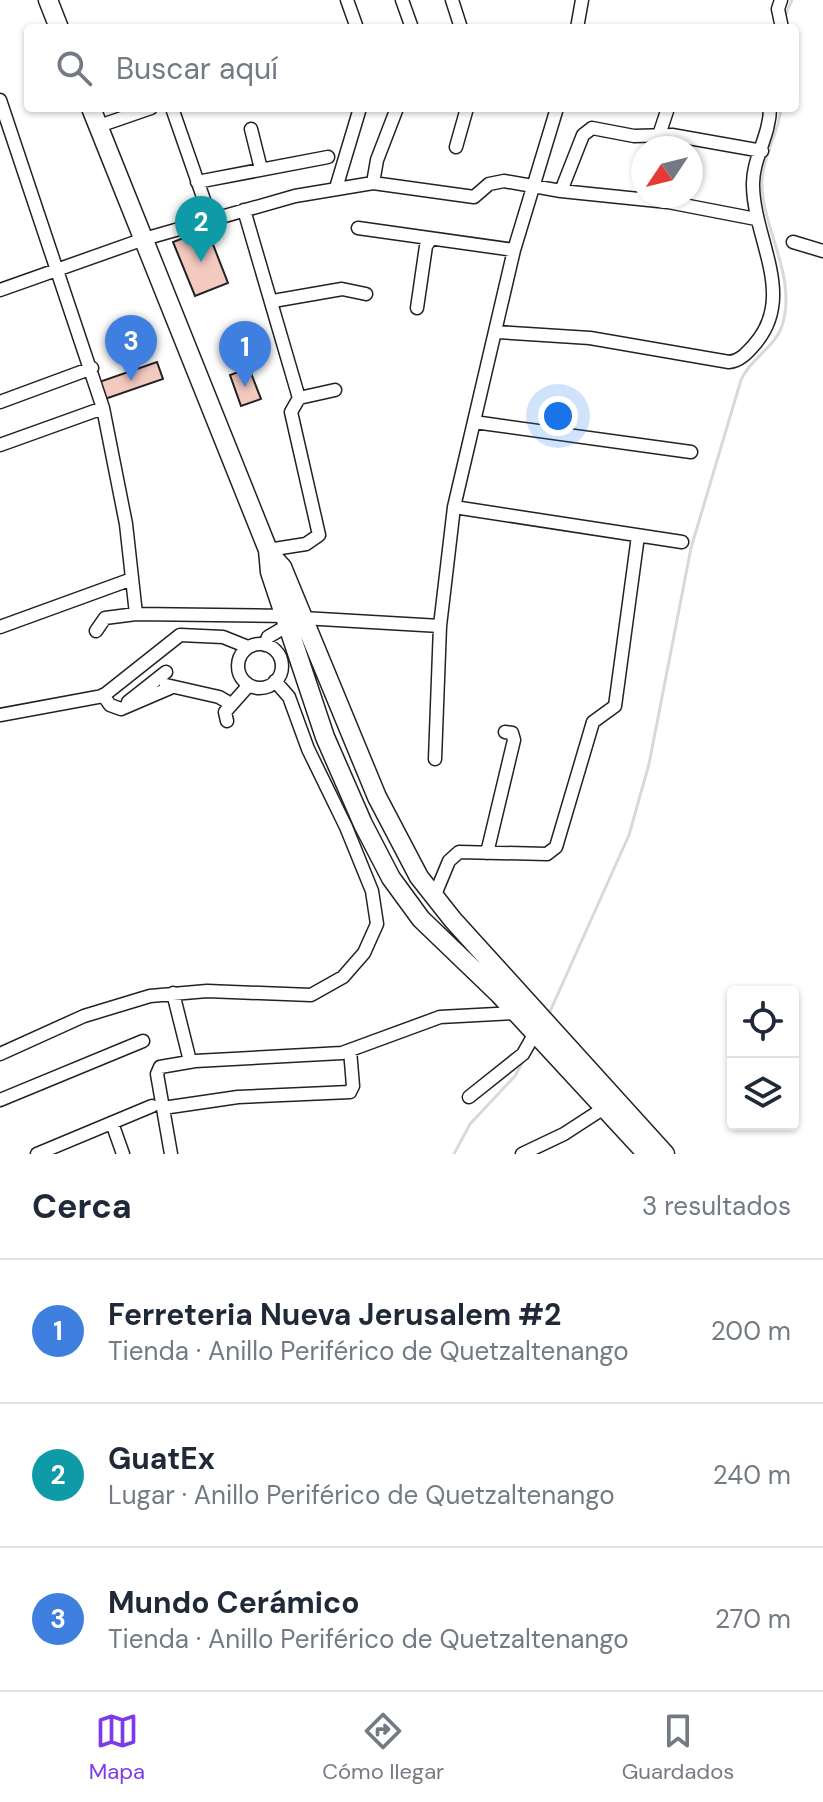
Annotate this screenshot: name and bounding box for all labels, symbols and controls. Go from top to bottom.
search box [24,24,799,112]
icon: search [52,46,96,90]
text: Buscar aquí [116,49,278,88]
north arrow [631,136,703,208]
pin: 2 [175,196,227,262]
pin: 3 [105,315,157,381]
pin: 1 [219,321,271,387]
your location [538,396,578,436]
map controls [727,986,799,1130]
button: locate [727,986,799,1058]
button: layers [727,1058,799,1130]
text: Cerca [32,1184,132,1229]
text: 3 resultados [642,1189,791,1223]
text: Ferreteria Nueva Jerusalem #2 [108,1295,561,1334]
text: 1 [53,1314,63,1348]
text: 200 m [711,1314,791,1348]
text: Tienda · Anillo Periférico de Quetzaltenango [108,1334,629,1368]
text: GuatEx [108,1439,215,1478]
text: 2 [50,1458,66,1492]
text: 240 m [713,1458,791,1492]
text: Lugar · Anillo Periférico de Quetzaltenango [108,1478,615,1512]
text: Mundo Cerámico [108,1583,360,1622]
text: 3 [50,1602,66,1636]
text: 270 m [715,1602,791,1636]
text: Tienda · Anillo Periférico de Quetzaltenango [108,1622,629,1656]
tab: Mapa [89,1709,145,1786]
tab: Cómo llegar [322,1709,444,1786]
tab: Guardados [622,1709,734,1786]

